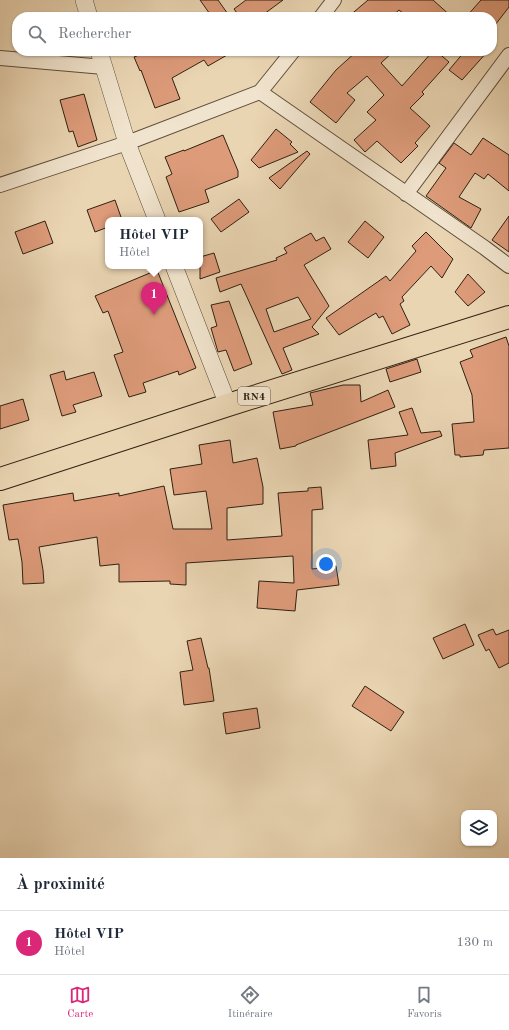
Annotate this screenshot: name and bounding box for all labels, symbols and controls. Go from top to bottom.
search box [12,12,497,56]
icon: search [26,23,48,45]
text: Rechercher [58,27,131,42]
popup [105,217,203,269]
text: Hôtel VIP [119,228,189,243]
text: Hôtel [119,246,150,259]
pin: 1 [141,282,167,315]
road number: RN4 [238,387,270,405]
your location [316,554,336,574]
map controls [461,810,497,846]
button: layers [461,810,497,846]
text: À proximité [16,876,105,893]
text: Hôtel VIP [54,927,124,942]
text: 1 [25,936,33,949]
text: 130 m [456,936,493,949]
text: Hôtel [54,945,85,958]
tab: Carte [67,984,93,1022]
tab: Itinéraire [228,984,273,1022]
tab: Favoris [407,984,442,1022]

